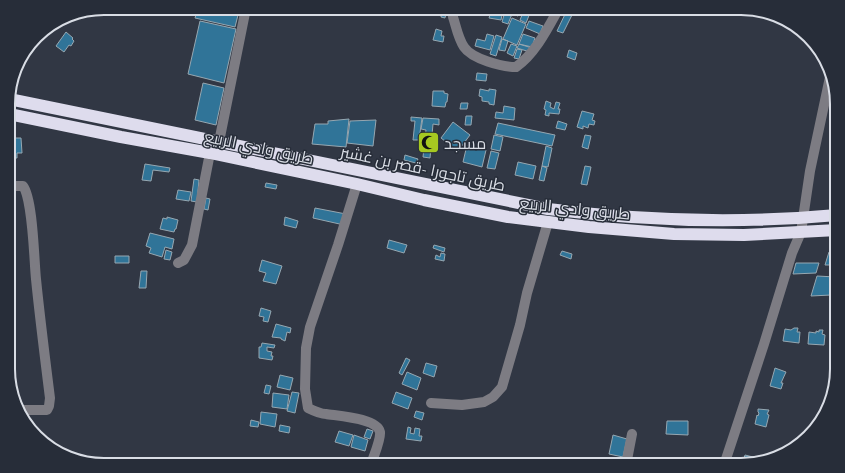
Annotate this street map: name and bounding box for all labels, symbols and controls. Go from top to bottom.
street label: طريق وادي الربيع [202,127,315,172]
mosque icon: مسجد [415,130,441,156]
place label: مسجد [444,134,486,153]
street label: طريق تاجورا -قصر بن غشير [338,142,507,196]
street label: طريق وادي الربيع [518,193,631,228]

